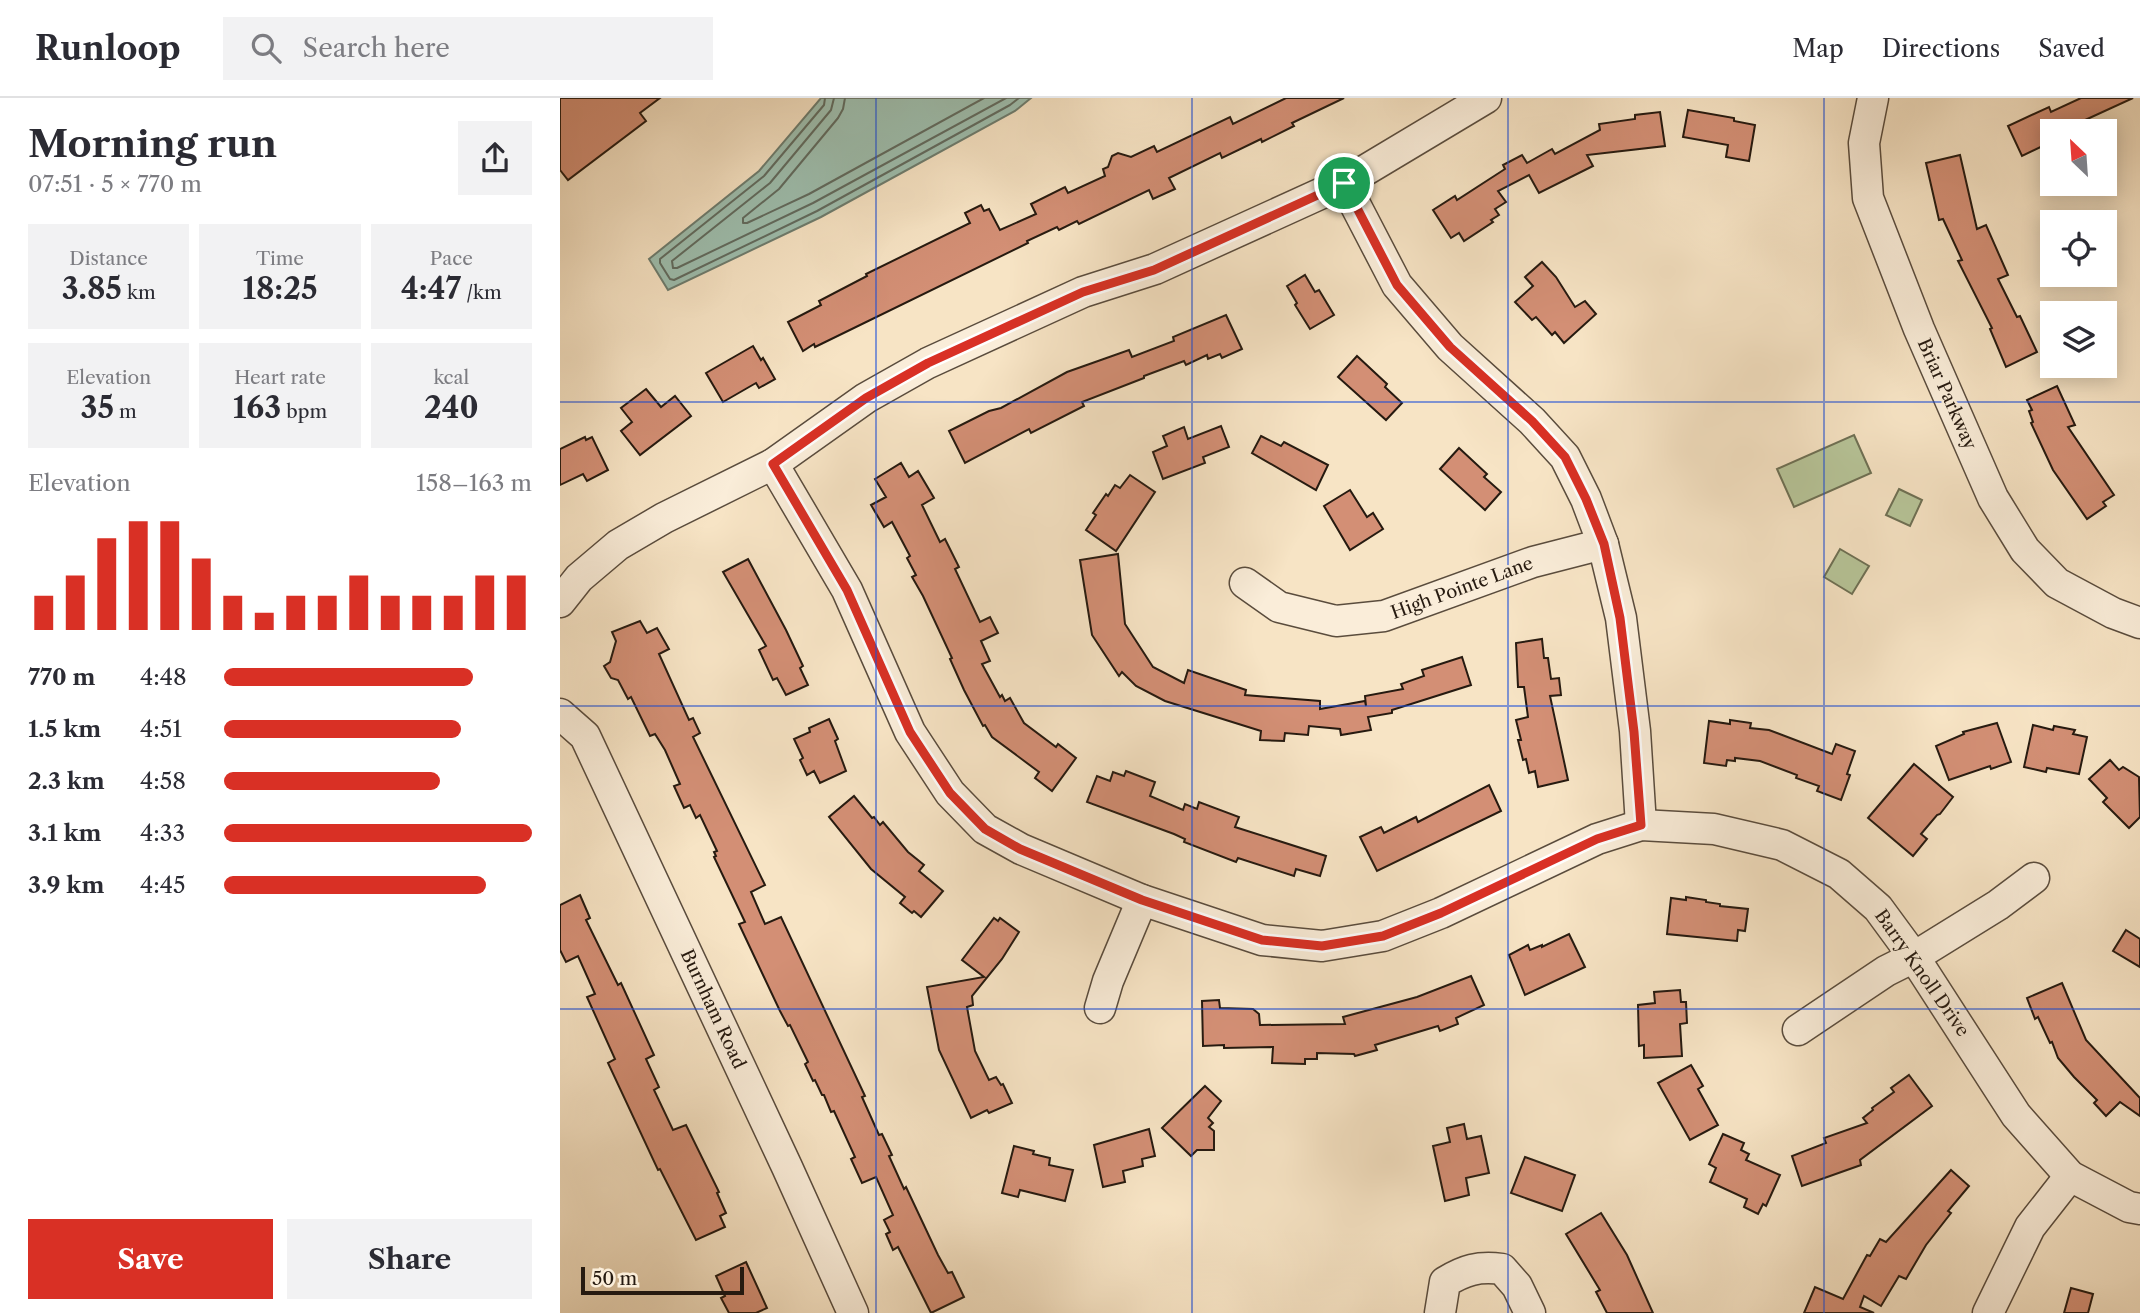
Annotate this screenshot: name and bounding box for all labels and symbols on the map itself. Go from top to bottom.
north arrow [2040,119,2118,196]
pin [1314,153,1374,213]
street label: Briar Parkway [1913,335,1982,454]
street label: High Pointe Lane [1388,552,1536,624]
street label: Barry Knoll Drive [1870,905,1974,1041]
street label: Burnham Road [676,946,750,1072]
scale bar [581,1264,744,1296]

